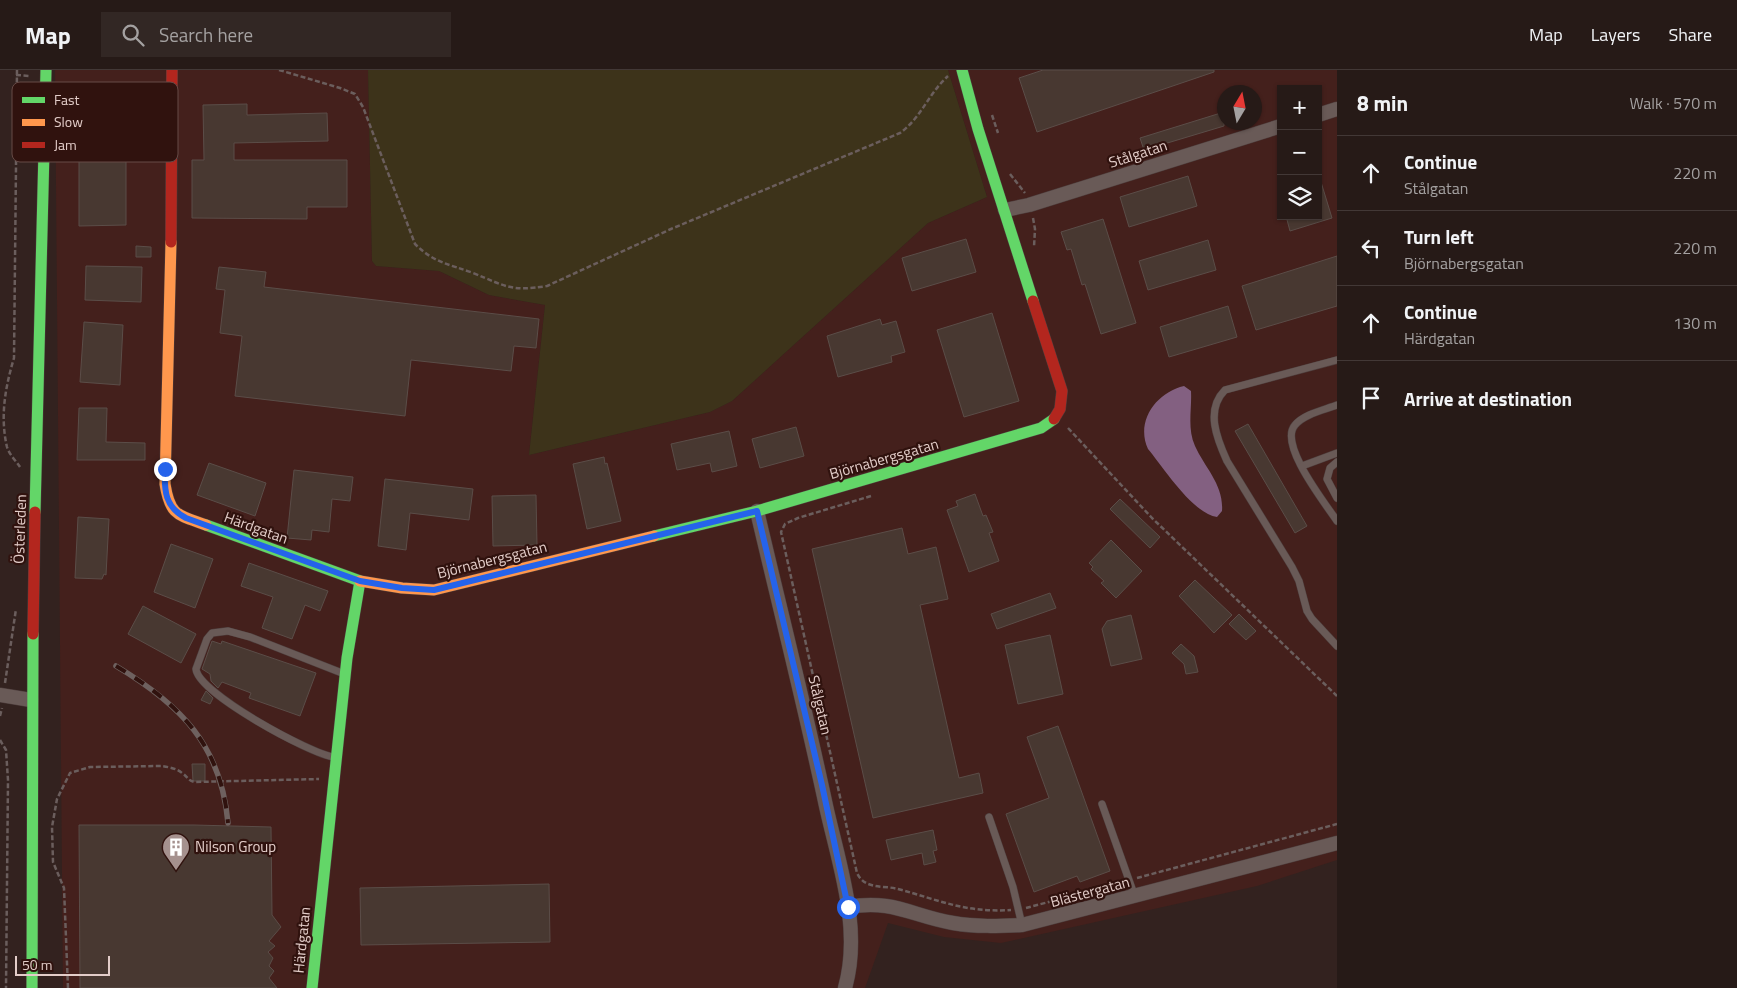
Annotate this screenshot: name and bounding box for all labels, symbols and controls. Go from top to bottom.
search box [101,12,451,57]
text: Map [25,17,71,53]
text: Search here [159,20,253,49]
icon: search [119,21,147,49]
text: Map [1529,21,1563,48]
text: Layers [1591,21,1640,48]
text: Share [1668,21,1712,48]
legend [12,82,178,162]
north arrow [1217,85,1262,130]
map controls [1277,85,1322,220]
button: + [1277,85,1322,130]
text: 8 min [1357,87,1408,119]
text: Fast [54,89,79,110]
text: Walk · 570 m [1629,91,1717,115]
text: Slow [54,111,83,132]
button: − [1277,130,1322,175]
street label: Stålgatan [1106,133,1170,174]
text: Jam [54,134,77,155]
text: Continue [1404,147,1477,176]
icon: ahead [1357,159,1385,187]
text: 220 m [1673,161,1717,185]
button: layers [1277,175,1322,220]
text: Stålgatan [1404,176,1468,200]
text: Turn left [1404,222,1474,251]
icon: left [1357,234,1385,262]
text: 220 m [1673,236,1717,260]
text: Björnabergsgatan [1404,251,1524,275]
text: Continue [1404,297,1477,326]
icon: ahead [1357,309,1385,337]
text: 130 m [1673,311,1717,335]
text: Härdgatan [1404,326,1475,350]
icon: arrive [1357,384,1385,412]
text: Arrive at destination [1404,384,1572,413]
street label: Björnabergsgatan [827,432,941,485]
route end [154,458,177,481]
street label: Österleden [7,494,32,564]
street label: Härdgatan [221,505,291,550]
street label: Björnabergsgatan [435,535,549,584]
street label: Stålgatan [802,673,838,737]
building icon: Nilson Group [161,832,191,871]
place label: Nilson Group [195,835,276,858]
street label: Blästergatan [1048,870,1132,913]
route start [837,896,860,919]
street label: Härdgatan [287,906,316,974]
scale bar [15,953,110,976]
text: 50 m [22,954,52,975]

